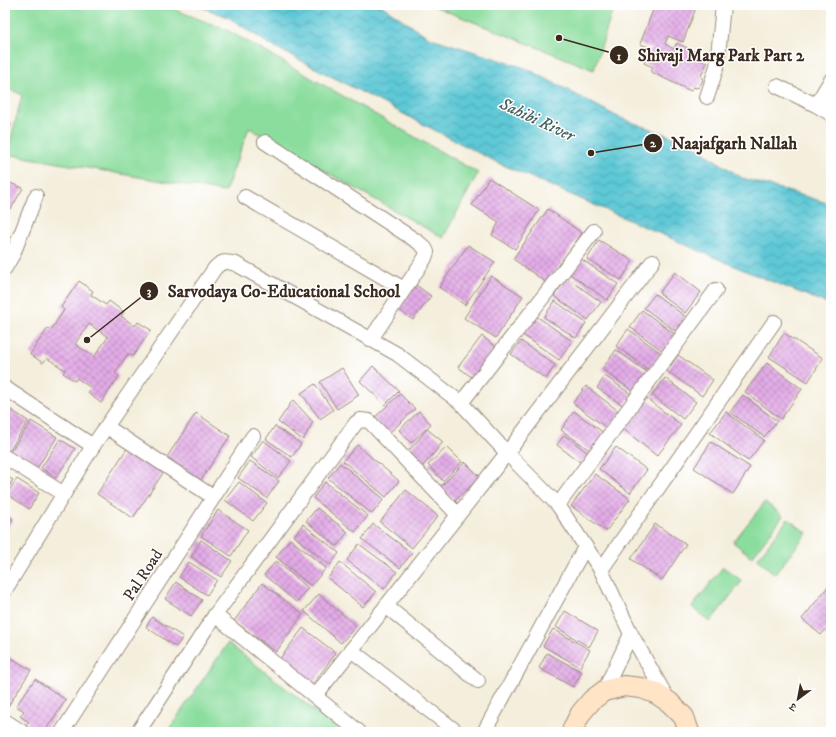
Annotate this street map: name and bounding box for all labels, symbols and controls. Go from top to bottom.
callout: Shivaji Marg Park Part 2 [609,41,812,70]
text: Shivaji Marg Park Part 2 [638,45,805,67]
text: 1 [617,49,622,64]
water label: Sahibi River [495,93,580,148]
callout: Naajafgarh Nallah [643,128,806,157]
text: Naajafgarh Nallah [671,133,797,155]
text: 2 [650,136,657,151]
callout: Sarvodaya Co-Educational School [139,276,408,305]
text: Sarvodaya Co-Educational School [168,281,401,303]
text: 3 [147,284,152,299]
street label: Pal Road [119,545,167,605]
north arrow [778,679,818,719]
text: उ [786,698,800,715]

